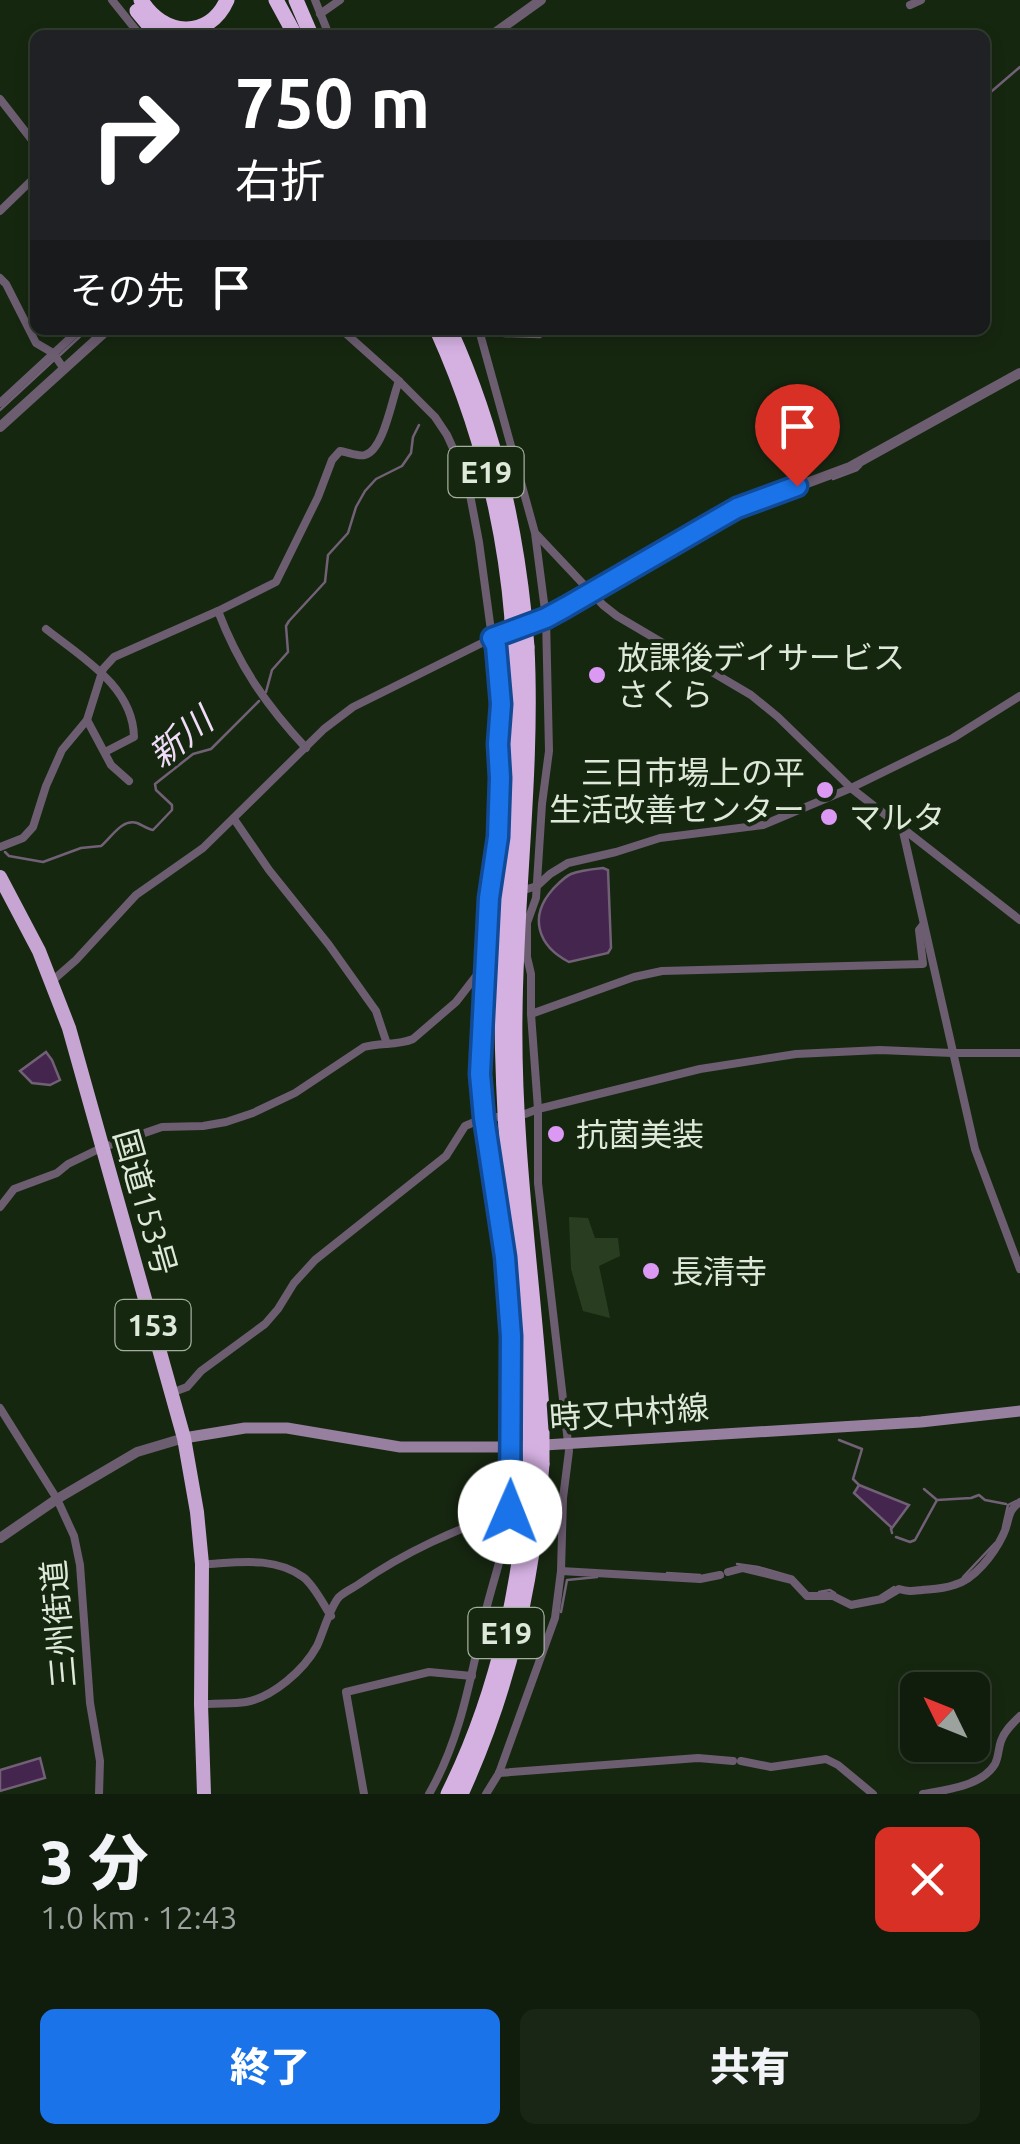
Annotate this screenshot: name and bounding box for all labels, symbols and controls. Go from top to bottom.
text: 750 m [235,63,430,141]
icon: right [70,70,200,200]
text: 右折 [235,155,325,206]
icon: arrive [204,260,259,315]
text: その先 [70,269,184,311]
pin [755,384,840,487]
icon: arrive [770,399,825,454]
road number: E19 [448,447,524,497]
place label: 放課後デイサービス さくら [617,639,905,712]
marker: 放課後デイサービス さくら [586,664,608,686]
water label: 新川 [140,697,223,775]
place label: 三日市場上の平 生活改善センター [549,754,805,827]
marker: 三日市場上の平 生活改善センター [814,779,836,801]
place label: マルタ [849,799,945,835]
marker: マルタ [818,806,840,828]
place label: 抗菌美装 [576,1116,704,1152]
marker: 抗菌美装 [545,1123,567,1145]
street label: 国道153号 [108,1125,184,1279]
place label: 長清寺 [671,1253,767,1289]
marker: 長清寺 [640,1260,662,1282]
road number: 153 [116,1300,190,1350]
street label: 時又中村線 [548,1388,710,1436]
position arrow [458,1460,562,1564]
street label: 三州街道 [34,1559,82,1689]
road number: E19 [468,1608,544,1658]
north arrow [900,1672,990,1762]
map controls [900,1672,990,1762]
button: close [875,1827,980,1932]
text: 3 分 [40,1828,148,1895]
text: 1.0 km · 12:43 [40,1899,238,1935]
button: 終了 [40,2009,500,2124]
button: 共有 [520,2009,980,2124]

